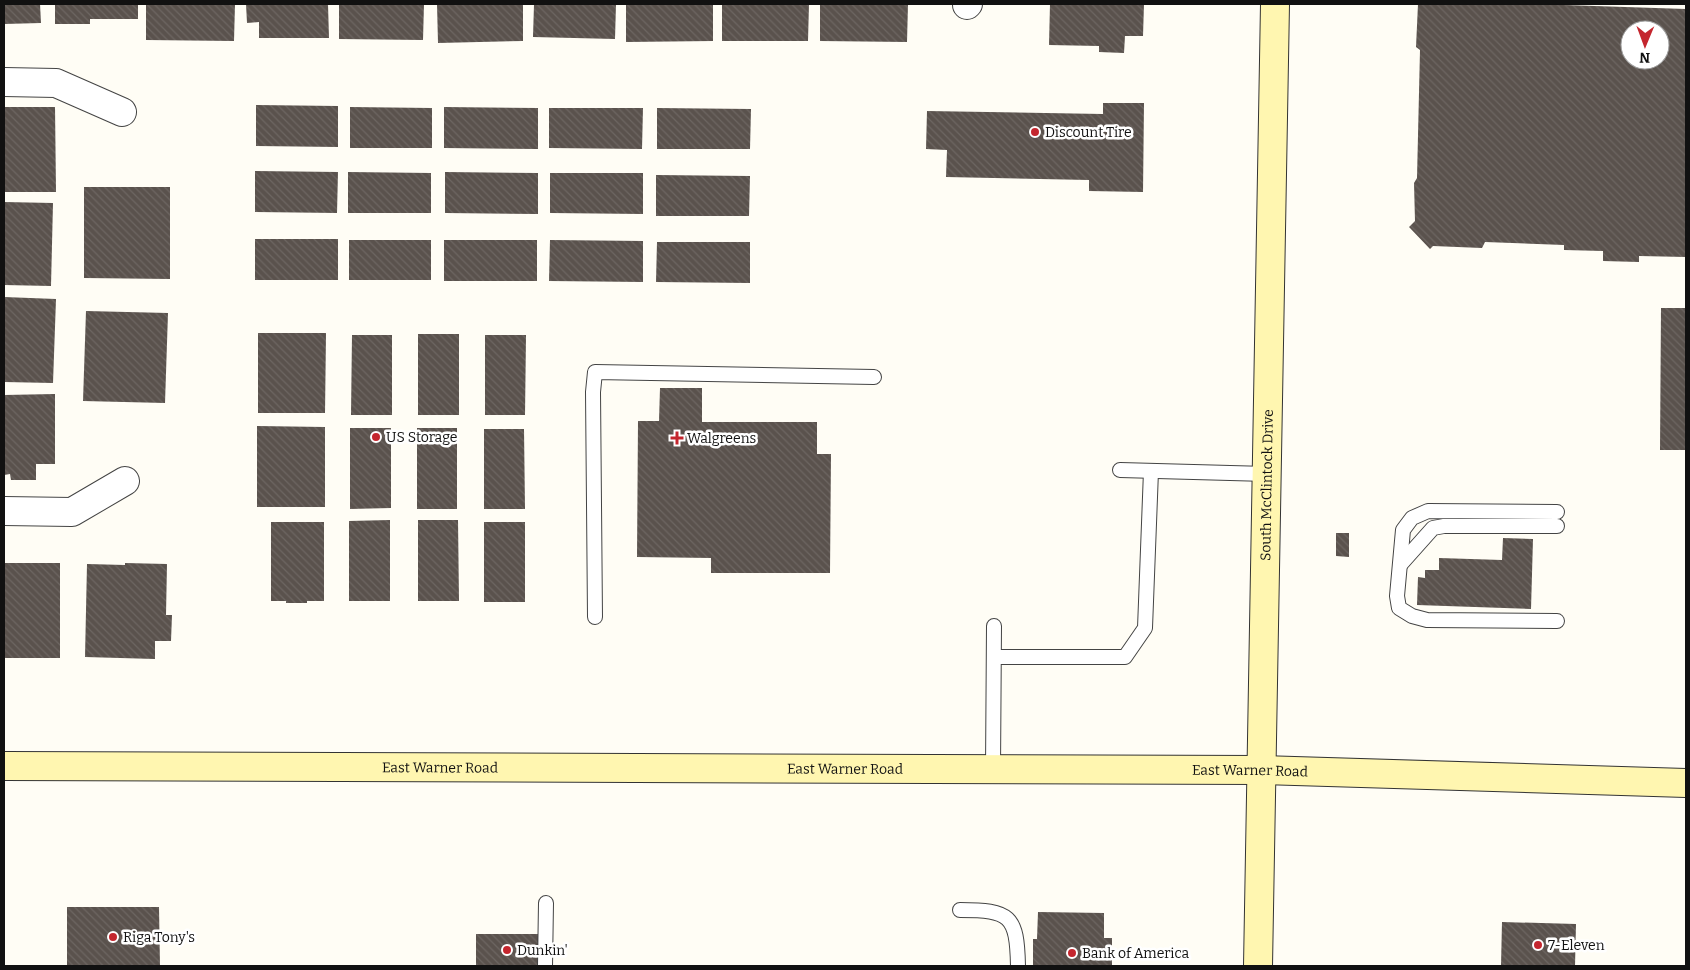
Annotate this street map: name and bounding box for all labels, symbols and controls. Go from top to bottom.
north arrow [1620,20,1670,70]
text: N [1639,49,1650,66]
place label: Discount Tire [1045,124,1132,141]
marker: Discount Tire [1029,126,1041,138]
street label: South McClintock Drive [1257,409,1276,561]
place label: US Storage [386,429,458,446]
place label: Walgreens [687,430,756,447]
marker: US Storage [370,431,382,443]
marker: Walgreens [671,432,683,444]
street label: East Warner Road [382,759,498,776]
street label: East Warner Road [787,760,903,777]
street label: East Warner Road [1192,761,1308,780]
place label: Riga Tony's [123,929,195,946]
marker: Riga Tony's [107,931,119,943]
place label: 7-Eleven [1548,937,1605,954]
marker: 7-Eleven [1532,939,1544,951]
place label: Dunkin' [517,942,568,959]
marker: Dunkin' [501,944,513,956]
place label: Bank of America [1082,945,1189,962]
marker: Bank of America [1066,947,1078,959]

